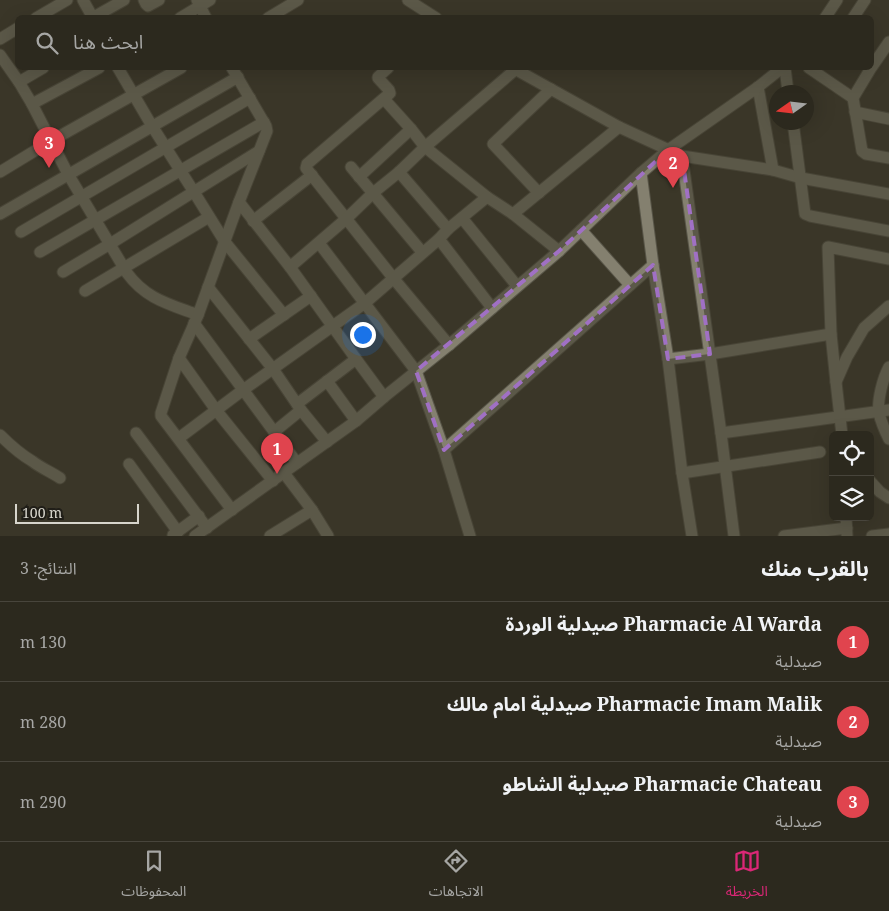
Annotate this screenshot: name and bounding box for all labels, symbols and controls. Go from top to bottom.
search box [15,15,874,70]
icon: search [33,29,61,57]
text: ابحث هنا [73,29,143,55]
north arrow [769,85,814,130]
pin: 3 [33,127,65,168]
pin: 2 [657,147,689,188]
your location [350,322,376,348]
map controls [829,431,874,521]
button: locate [829,431,874,476]
pin: 1 [261,433,293,474]
button: layers [829,476,874,521]
scale bar [15,501,139,524]
text: 100 m [22,503,62,522]
text: بالقرب منك [761,554,869,582]
text: النتائج: 3 [20,557,76,579]
text: Pharmacie Al Warda صيدلية الوردة [505,611,822,637]
text: 130 m [20,631,66,653]
text: 1 [848,631,858,653]
text: صيدلية [775,650,822,672]
text: Pharmacie Imam Malik صيدلية امام مالك [447,691,822,717]
text: 280 m [20,711,66,733]
text: 2 [848,711,858,733]
text: صيدلية [775,730,822,752]
text: Pharmacie Chateau صيدلية الشاطو [503,771,822,797]
text: 290 m [20,791,66,813]
text: 3 [848,791,858,813]
text: صيدلية [775,810,822,832]
tab: المحفوظات [121,847,186,906]
tab: الاتجاهات [429,847,483,906]
tab: الخريطة [726,847,768,906]

